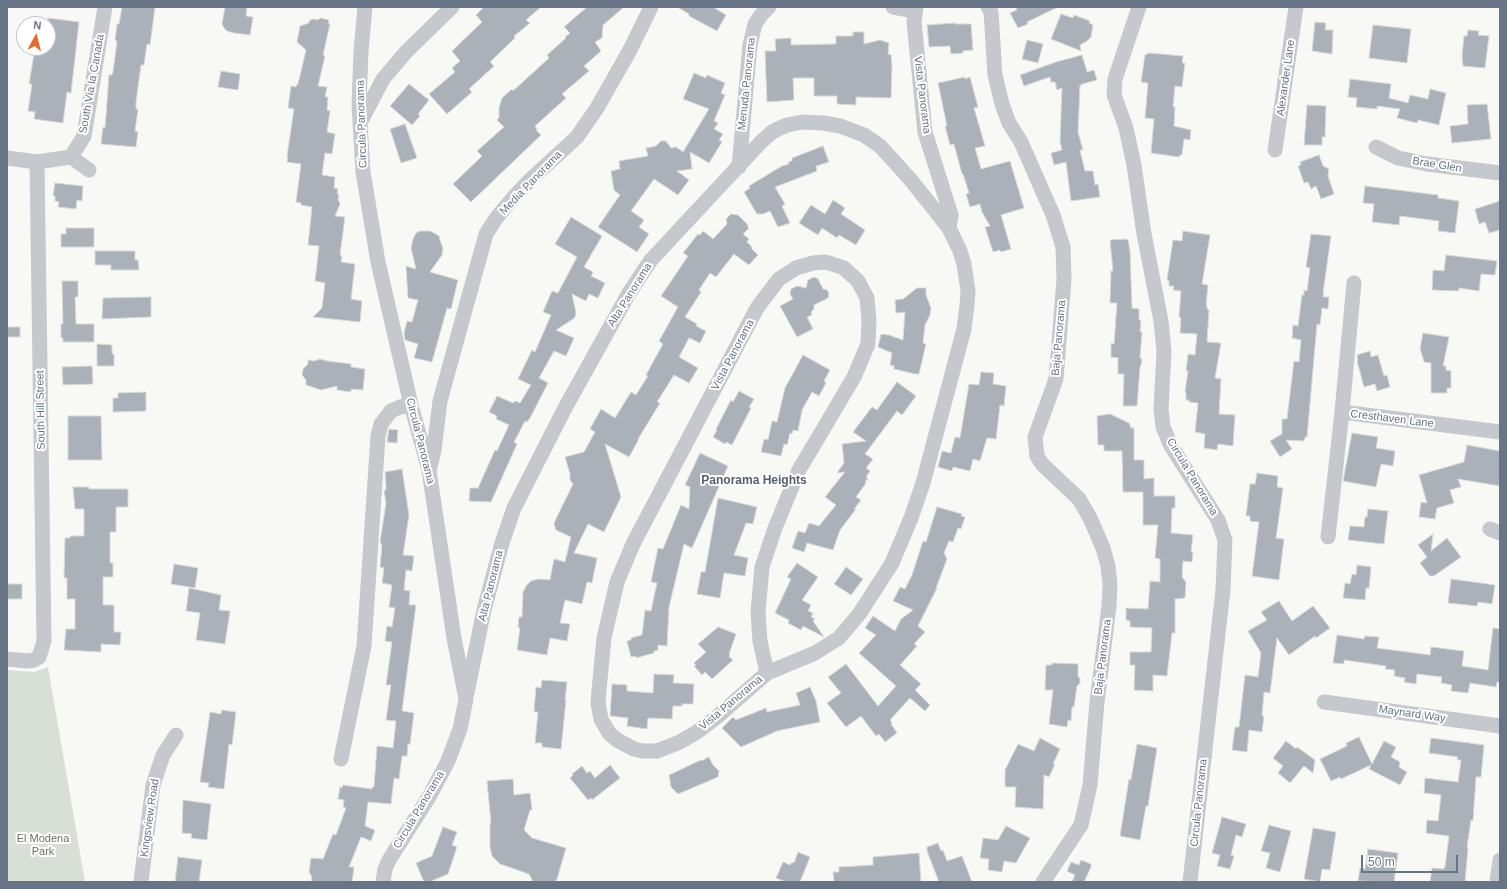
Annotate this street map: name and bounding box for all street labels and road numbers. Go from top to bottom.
street label: South Via la Canada [77,33,107,135]
street label: Menuda Panorama [736,37,758,131]
street label: Alexander Lane [1274,39,1298,117]
street label: Vista Panorama [911,55,933,135]
street label: Circula Panorama [354,80,370,168]
street label: Media Panorama [497,148,565,218]
street label: Brae Glen [1412,155,1462,175]
street label: Alta Panorama [605,261,655,329]
street label: Baja Panorama [1049,300,1069,376]
street label: Vista Panorama [709,317,757,393]
street label: South Hill Street [34,370,48,450]
street label: Circula Panorama [403,397,437,485]
street label: Cresthaven Lane [1350,407,1434,431]
street label: Circula Panorama [1164,436,1220,518]
street label: Alta Panorama [476,549,506,623]
street label: Baja Panorama [1092,619,1114,695]
street label: Vista Panorama [697,673,765,733]
street label: Maynard Way [1378,703,1446,725]
street label: Circula Panorama [1188,759,1210,847]
street label: Circula Panorama [391,769,447,851]
street label: Kingsview Road [138,778,162,858]

